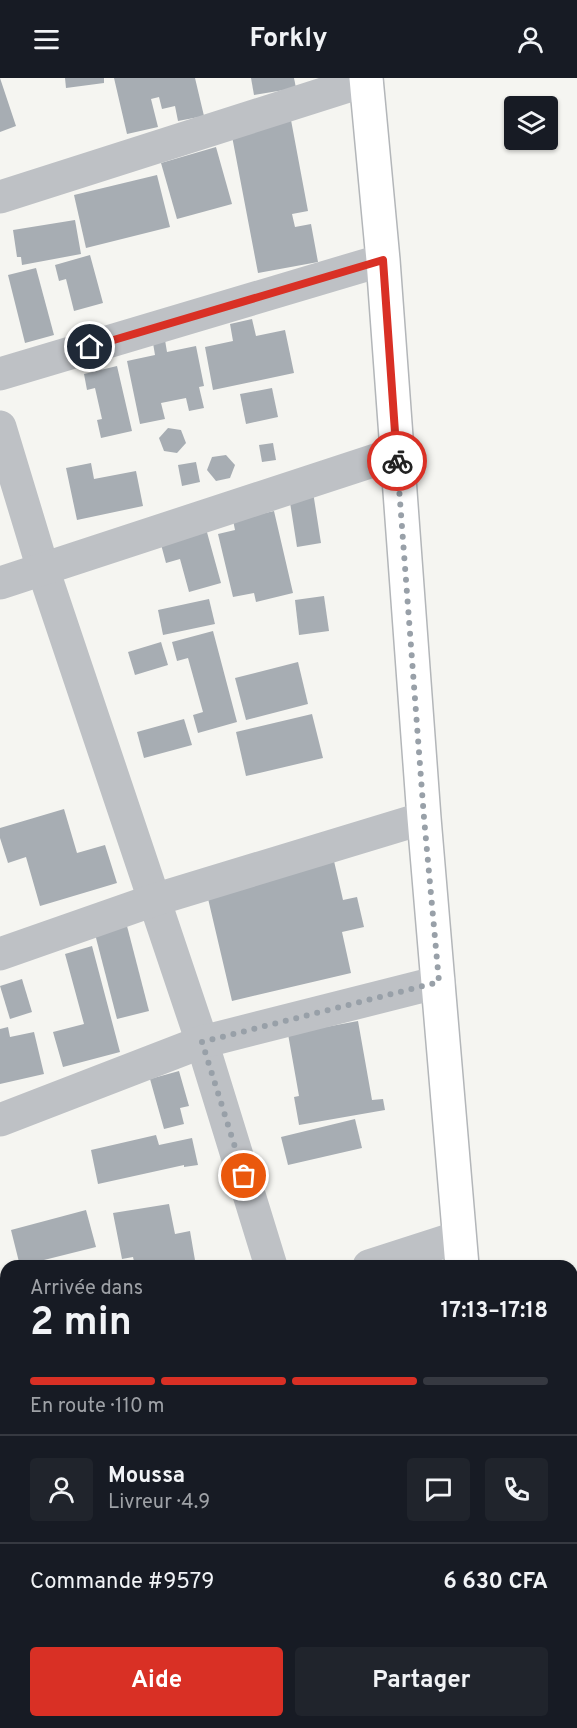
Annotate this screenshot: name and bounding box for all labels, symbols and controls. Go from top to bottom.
text: Forkly [250,22,327,56]
icon: menu [30,23,63,56]
icon: person [514,23,547,56]
map controls [504,96,558,150]
button: layers [504,96,558,150]
pin [64,321,115,372]
icon: home [73,330,106,363]
courier [367,431,427,491]
icon: bike [381,445,414,478]
pin [218,1150,269,1201]
icon: bag [227,1159,260,1192]
text: Arrivée dans [30,1276,143,1302]
text: 17:13–17:18 [441,1298,548,1325]
text: 2 min [30,1300,132,1349]
text: En route · 110 m [30,1394,164,1420]
button: person [30,1458,93,1521]
button: chat [407,1458,470,1521]
button: phone [485,1458,548,1521]
text: Moussa [108,1463,185,1490]
text: Livreur · 4.9 [108,1490,210,1516]
text: Commande #9579 [30,1569,214,1596]
text: 6 630 CFA [443,1569,548,1596]
button: Aide [30,1647,283,1716]
button: Partager [295,1647,548,1716]

